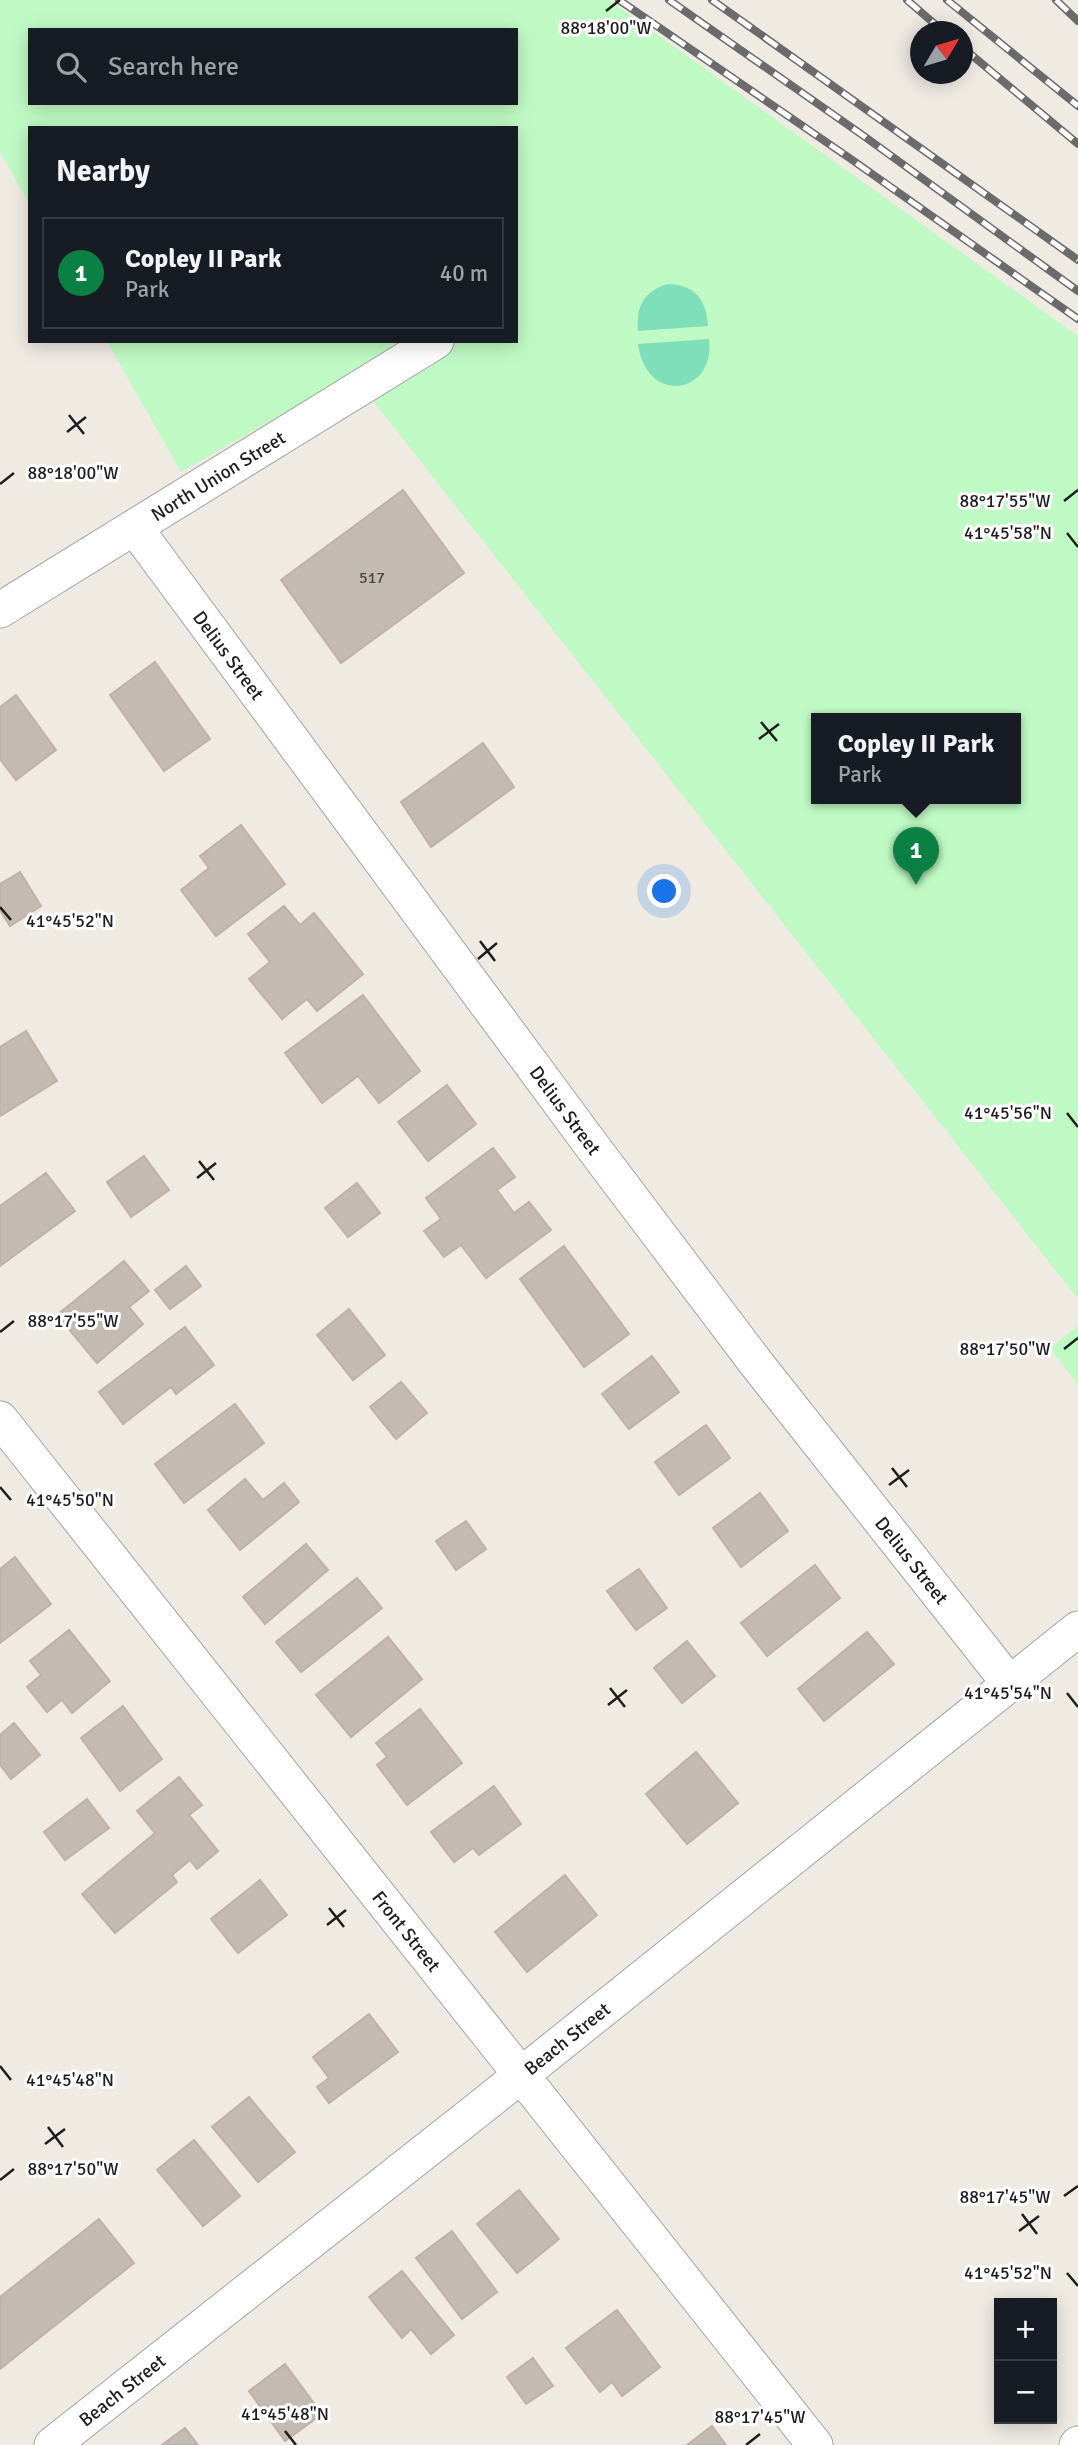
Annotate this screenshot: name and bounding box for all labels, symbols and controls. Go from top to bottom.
text: 88°18'00"W [561,17,651,39]
north arrow [910,21,973,84]
search box [28,28,518,105]
icon: search [52,48,90,86]
text: Search here [108,51,239,83]
text: Nearby [56,153,150,190]
text: Copley II Park [125,243,282,275]
text: 1 [75,259,87,288]
text: 40 m [440,259,488,288]
text: Park [125,275,169,304]
street label: North Union Street [147,426,290,527]
text: 88°18'00"W [28,462,118,484]
text: 88°17'55"W [960,490,1050,512]
text: 41°45'58"N [964,522,1052,544]
house number: 517 [359,568,385,588]
street label: Delius Street [187,606,269,705]
popup [811,713,1021,804]
text: Copley II Park [838,728,994,760]
text: Park [838,760,882,789]
pin: 1 [893,827,939,885]
your location [647,874,681,908]
text: 41°45'52"N [26,910,114,932]
street label: Delius Street [524,1061,606,1160]
text: 41°45'56"N [964,1102,1052,1124]
text: 88°17'55"W [28,1310,118,1332]
text: 88°17'50"W [960,1338,1050,1360]
text: 41°45'50"N [26,1489,114,1511]
street label: Delius Street [869,1512,953,1610]
text: 41°45'54"N [964,1682,1052,1704]
street label: Front Street [367,1886,446,1977]
street label: Beach Street [520,1997,616,2081]
text: 41°45'48"N [26,2069,114,2091]
text: 88°17'50"W [28,2158,118,2180]
text: 88°17'45"W [960,2186,1050,2208]
text: 41°45'52"N [964,2262,1052,2284]
map controls [994,2298,1057,2424]
button: + [994,2298,1057,2361]
street label: Beach Street [74,2349,171,2432]
button: − [994,2361,1057,2424]
text: 41°45'48"N [241,2403,329,2425]
text: 88°17'45"W [715,2406,805,2428]

